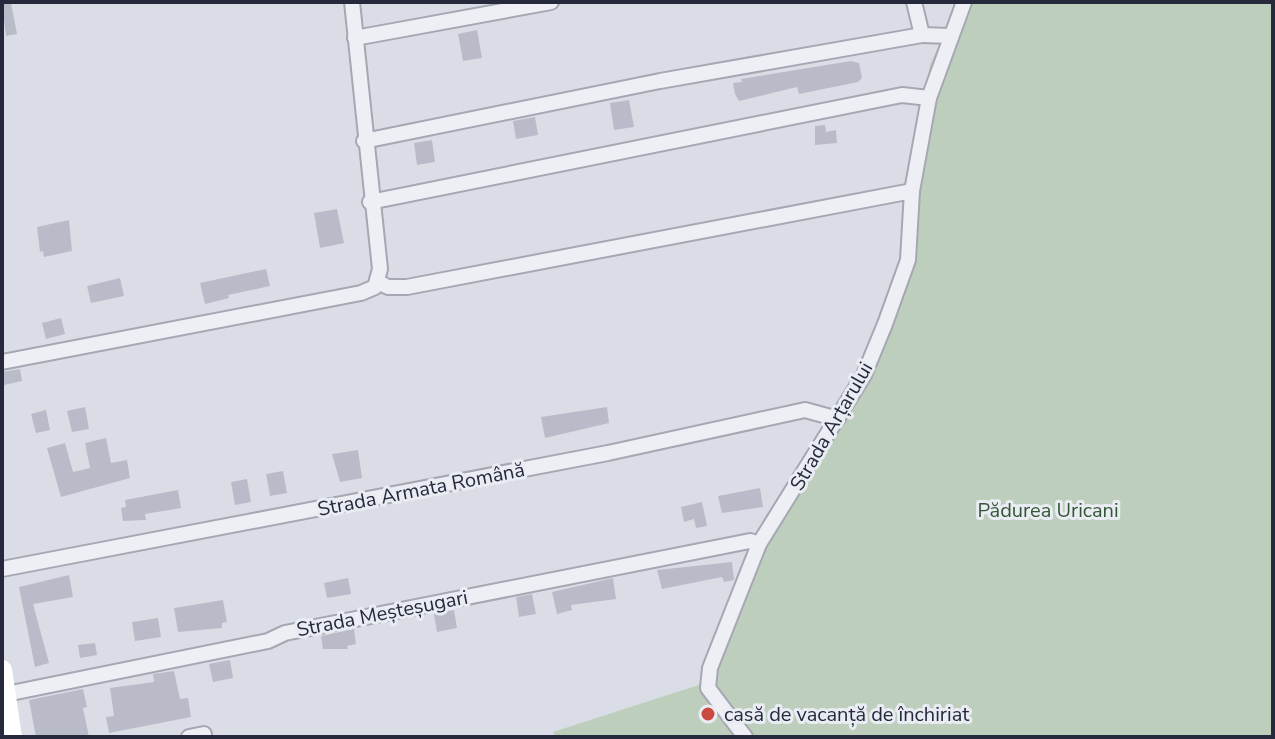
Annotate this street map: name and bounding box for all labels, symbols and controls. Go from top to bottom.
street label: Strada Arțarului [784,357,879,496]
street label: Strada Armata Română [315,456,527,523]
park label: Pădurea Uricani [977,497,1119,524]
street label: Strada Meșteșugari [294,584,470,643]
place label: casă de vacanță de închiriat [724,701,970,728]
marker: casă de vacanță de închiriat [699,705,717,723]

